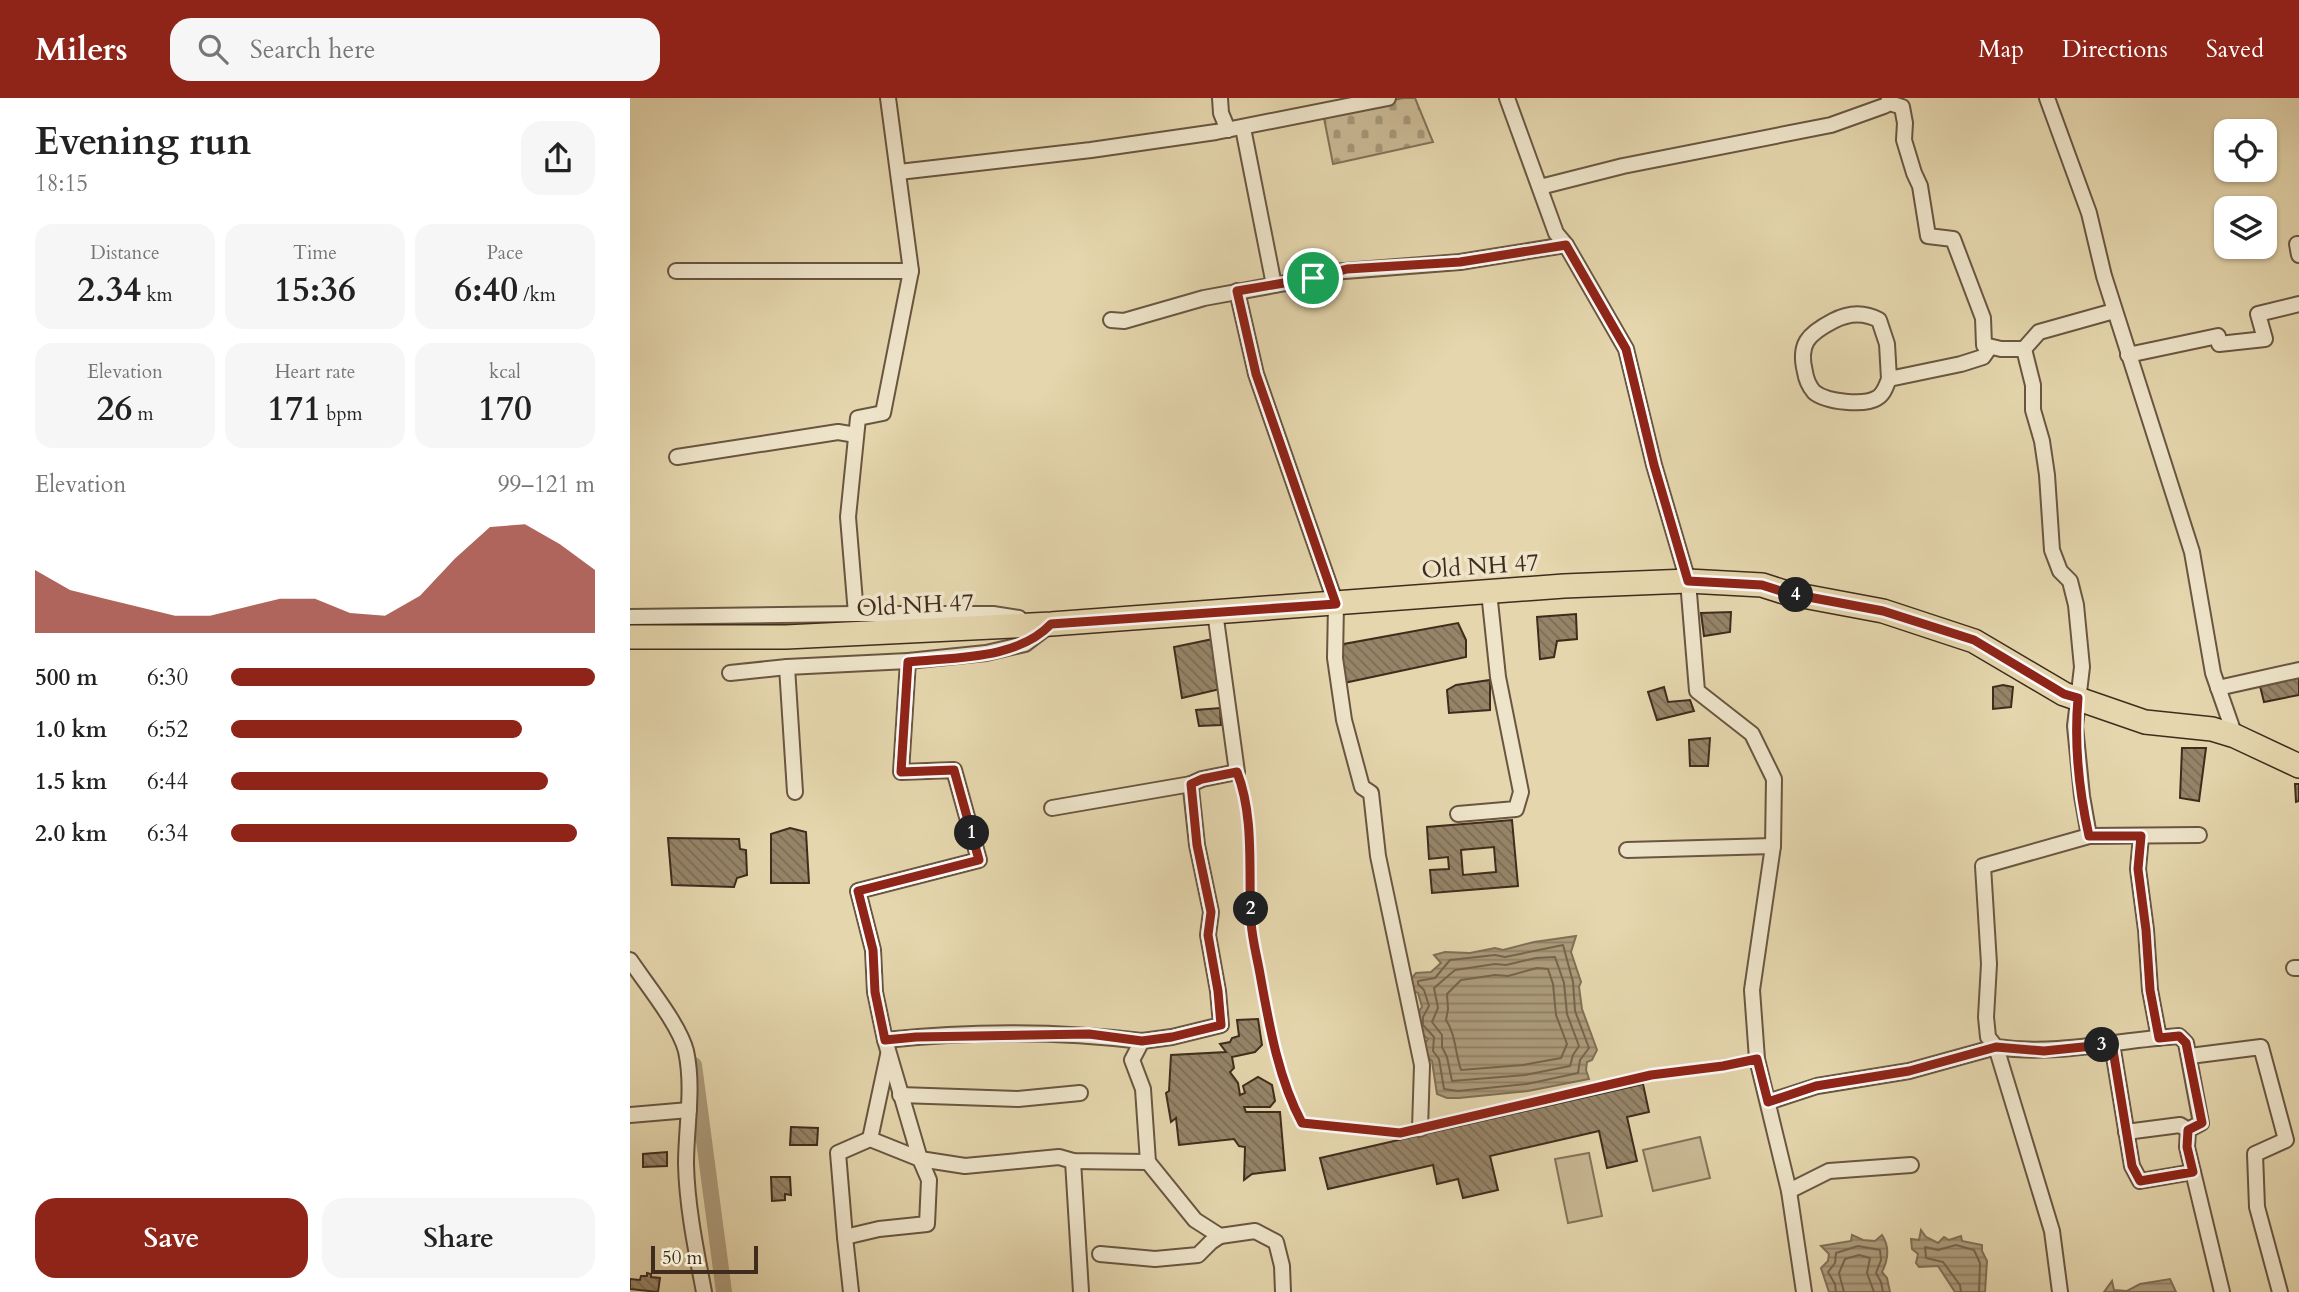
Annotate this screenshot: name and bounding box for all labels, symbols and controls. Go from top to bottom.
search box [170,18,660,81]
text: Milers [35,27,128,72]
icon: search [194,30,232,68]
text: Search here [250,32,376,67]
text: Map [1978,33,2024,66]
text: Directions [2062,33,2168,66]
text: Saved [2206,33,2264,66]
text: Evening run [35,116,251,168]
map controls [2214,119,2277,259]
button: locate [2214,119,2277,182]
button: share [521,121,595,195]
text: 18:15 [35,168,88,199]
button: layers [2214,196,2277,259]
text: Distance [90,240,160,266]
text: Time [293,240,337,266]
text: Pace [487,240,523,266]
pin [1283,248,1343,308]
icon: arrive [1294,259,1332,297]
text: 2.34 [77,266,141,314]
text: 15:36 [274,266,356,314]
text: 6:40 [454,266,518,314]
text: km [141,282,173,308]
text: /km [518,282,556,308]
text: Elevation [87,359,163,385]
text: Heart rate [275,359,355,385]
text: kcal [489,359,521,385]
text: 26 [96,385,132,433]
text: 171 [267,385,321,433]
text: 170 [478,385,532,433]
text: m [132,401,154,427]
text: bpm [321,401,363,427]
text: Elevation [35,469,126,500]
text: 99–121 m [498,469,595,500]
street label: Old NH 47 [1420,546,1540,587]
pin: 4 [1778,578,1814,612]
text: 4 [1791,581,1800,607]
street label: Old NH 47 [855,586,975,625]
text: 500 m [35,662,98,693]
text: 6:30 [147,662,188,693]
text: 1.0 km [35,714,107,745]
text: 6:52 [147,714,188,745]
text: 1.5 km [35,766,107,797]
text: 6:44 [147,766,188,797]
pin: 1 [954,816,990,850]
text: 2.0 km [35,818,107,849]
text: 6:34 [147,818,188,849]
text: 1 [967,819,976,845]
pin: 2 [1234,892,1268,926]
text: 2 [1246,895,1255,921]
pin: 3 [2084,1028,2120,1062]
text: 3 [2097,1031,2106,1057]
button: Save [35,1198,308,1278]
button: Share [322,1198,595,1278]
scale bar [651,1243,758,1275]
text: 50 m [662,1245,703,1271]

